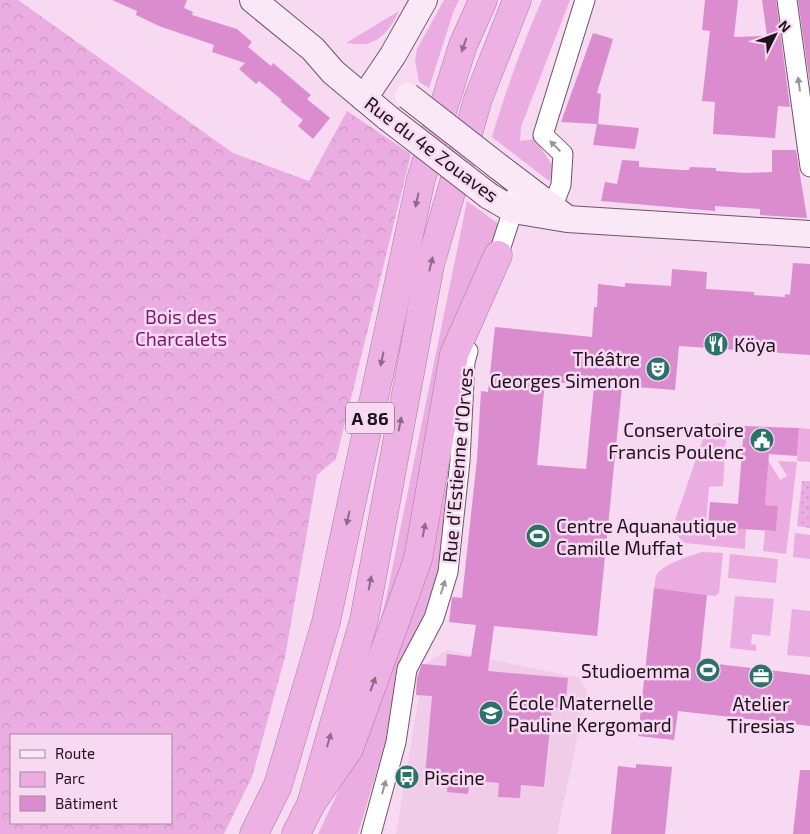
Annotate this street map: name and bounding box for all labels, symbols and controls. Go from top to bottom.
north arrow [750,10,800,60]
text: N [775,17,795,35]
one-way arrow [460,38,468,53]
one-way arrow [795,76,803,92]
street label: Rue du 4e Zouaves [361,91,503,207]
one-way arrow [549,141,561,153]
one-way arrow [413,193,421,208]
one-way arrow [427,257,435,272]
park label: Bois des Charcalets [135,305,227,350]
restaurant icon: Köya [703,331,729,357]
place label: Köya [734,333,776,356]
place label: Théâtre Georges Simenon [490,347,640,392]
one-way arrow [378,352,386,367]
theatre icon: Théâtre Georges Simenon [645,356,671,382]
street label: Rue d'Estienne d'Orves [437,366,477,564]
road number: A 86 [346,402,394,433]
one-way arrow [397,415,405,431]
place label: Conservatoire Francis Poulenc [608,418,744,463]
public building icon: Conservatoire Francis Poulenc [749,427,775,453]
one-way arrow [344,510,352,526]
place label: Centre Aquanautique Camille Muffat [556,514,737,559]
one-way arrow [420,522,428,538]
sports icon: Centre Aquanautique Camille Muffat [525,523,551,549]
one-way arrow [367,575,375,591]
one-way arrow [440,579,448,594]
sports icon: Studioemma [695,657,721,683]
place label: Studioemma [581,659,690,682]
office icon: Atelier Tiresias [748,663,774,689]
one-way arrow [369,676,377,691]
place label: École Maternelle Pauline Kergomard [508,691,672,736]
place label: Atelier Tiresias [727,692,795,737]
school or university icon: École Maternelle Pauline Kergomard [478,700,504,726]
one-way arrow [325,733,333,748]
legend [10,734,172,824]
text: Route [55,744,95,762]
bus stop icon: Piscine [394,764,420,790]
place label: Piscine [424,766,485,789]
text: Parc [55,769,85,787]
one-way arrow [380,779,388,795]
text: Bâtiment [55,794,118,812]

